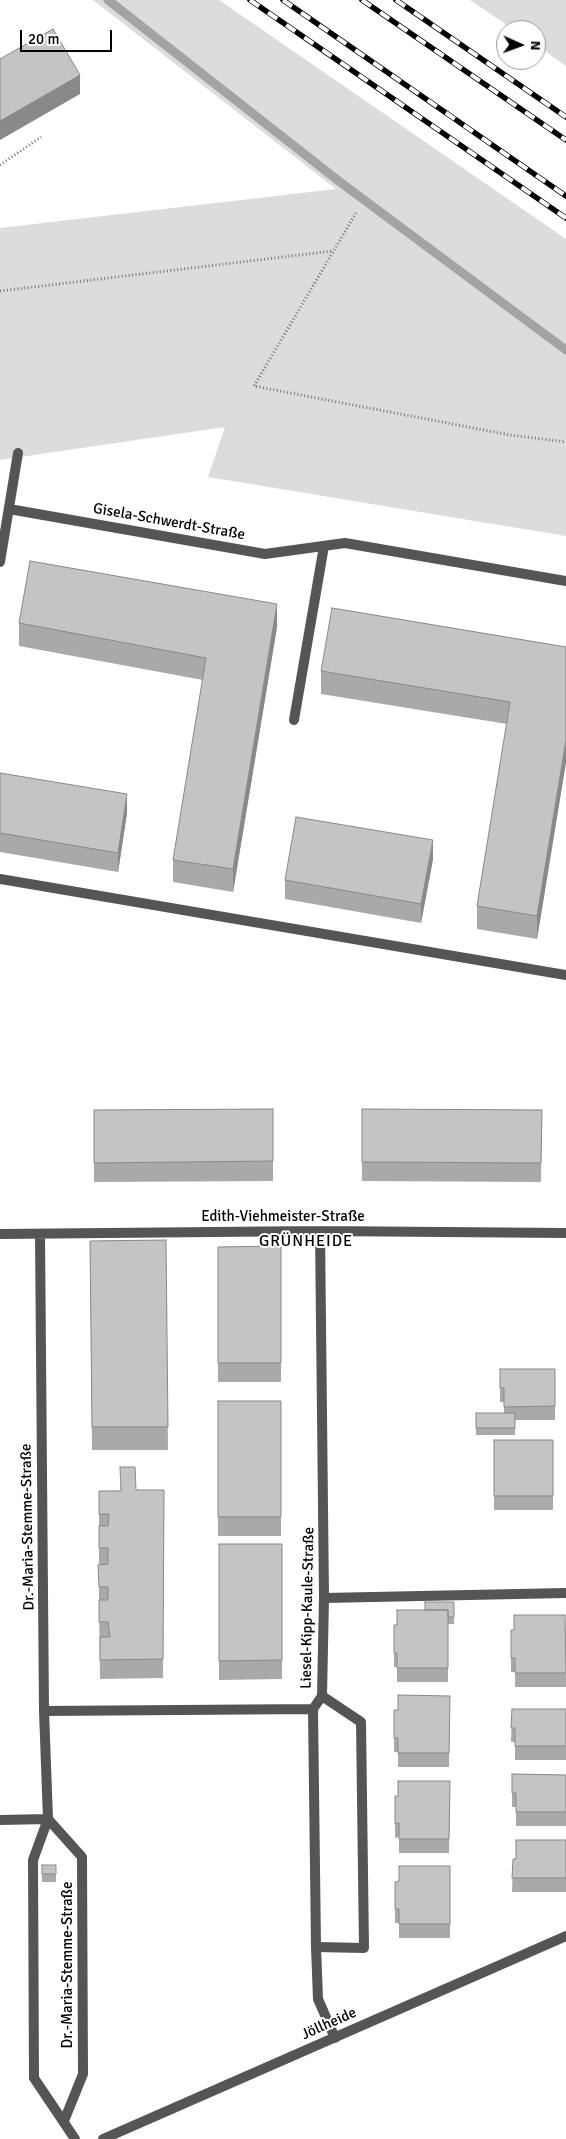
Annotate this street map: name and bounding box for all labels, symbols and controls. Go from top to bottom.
scale bar [22,20,115,52]
north arrow [496,20,546,70]
text: 20 m [28,30,59,48]
text: N [527,40,544,51]
street label: Gisela-Schwerdt-Straße [92,500,246,544]
street label: Edith-Viehmeister-Straße [201,1208,365,1226]
district label: GRÜNHEIDE [258,1232,354,1252]
street label: Dr.-Maria-Stemme-Straße [18,1443,38,1611]
street label: Liesel-Kipp-Kaule-Straße [298,1527,318,1689]
street label: Dr.-Maria-Stemme-Straße [59,1882,77,2048]
street label: Jöllheide [299,2004,359,2044]

